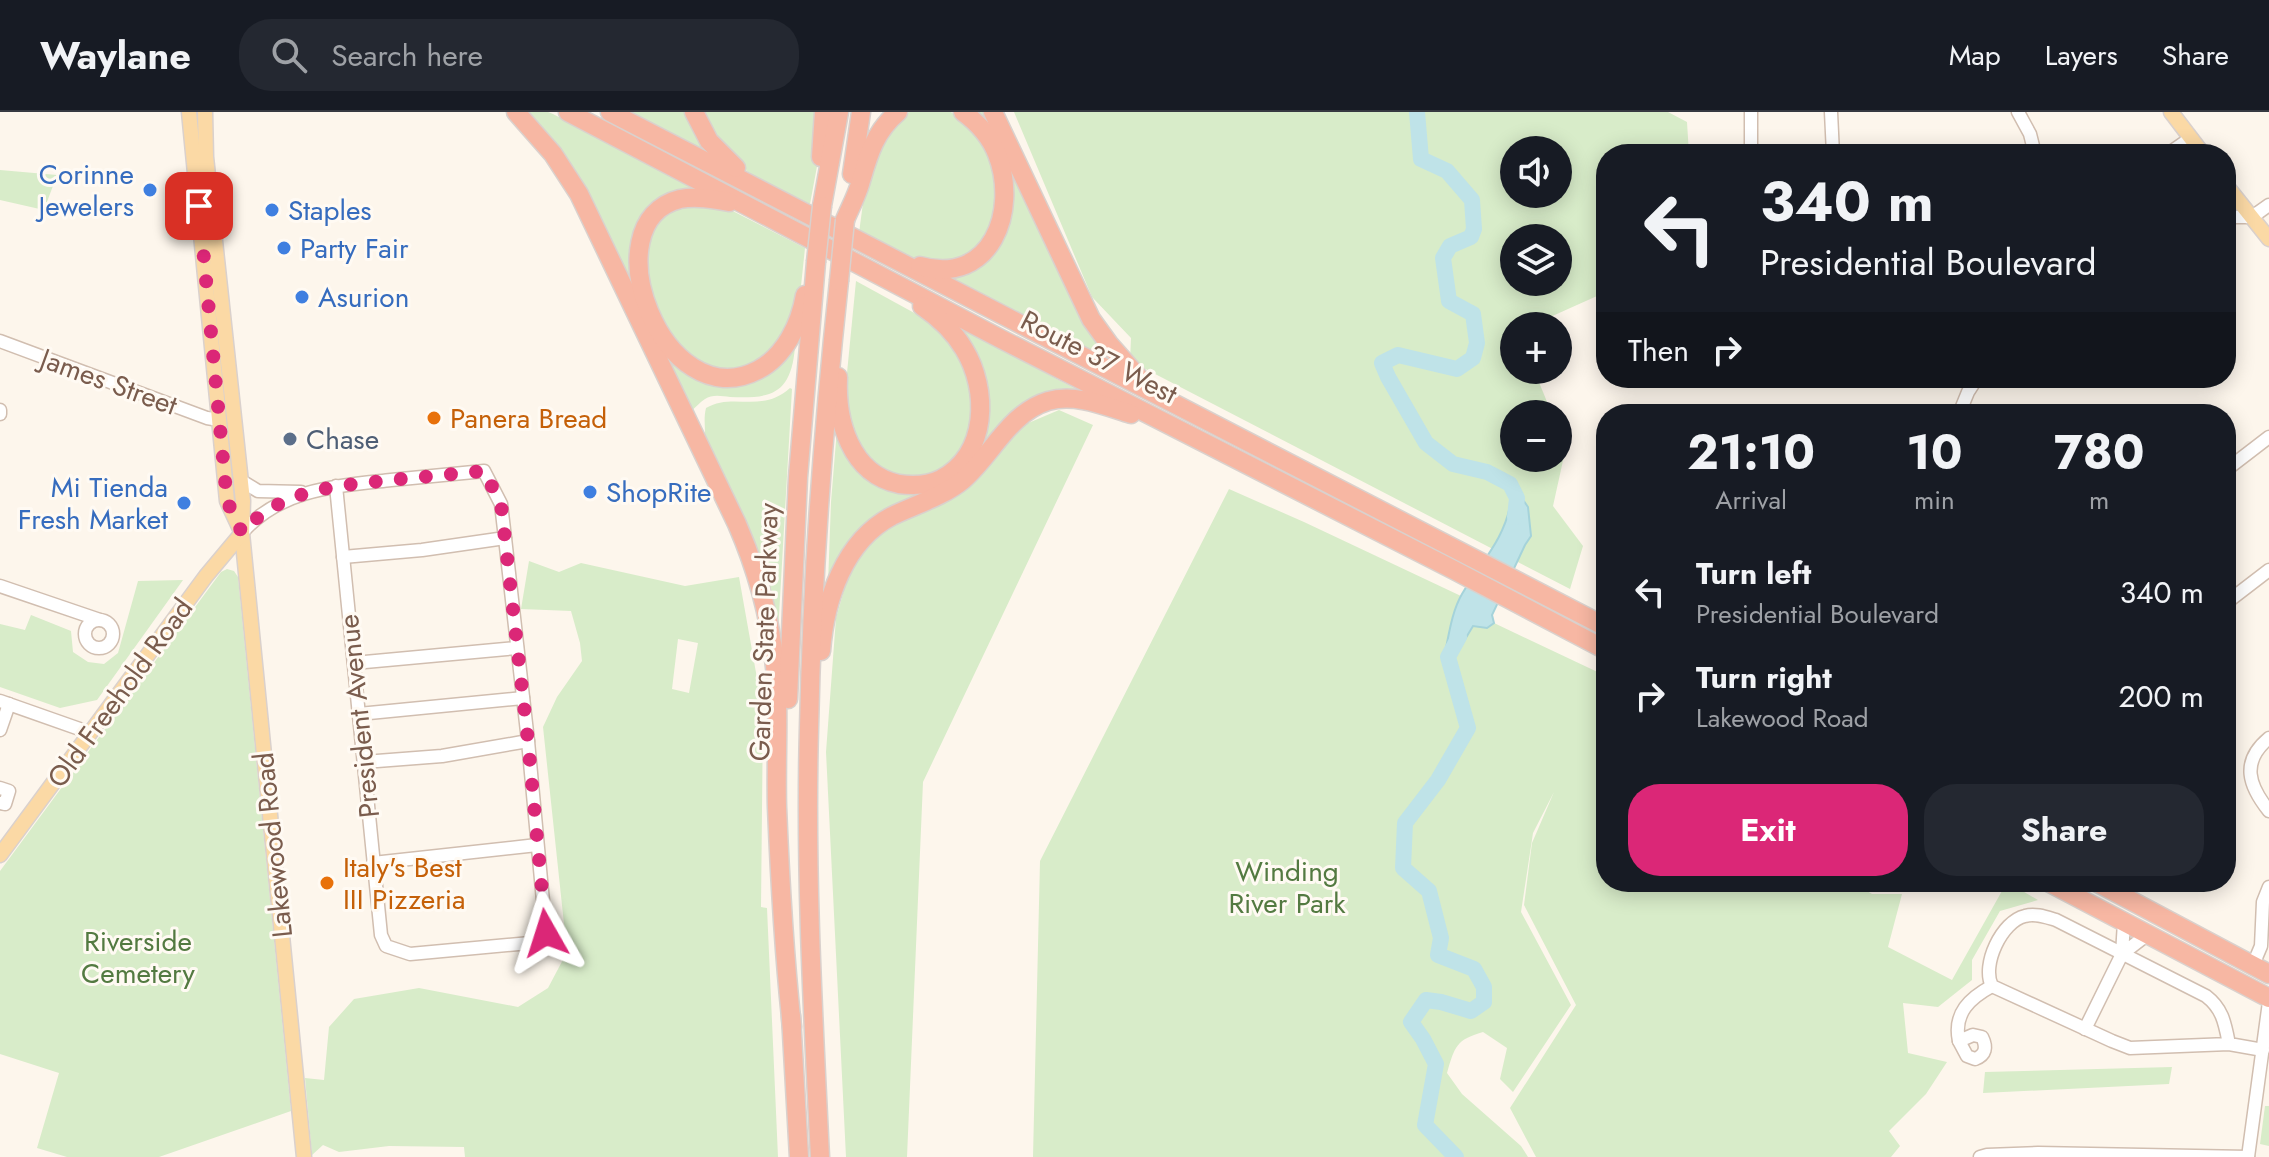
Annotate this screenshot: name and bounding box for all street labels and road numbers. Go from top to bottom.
street label: Route 37 West [1013,300,1185,414]
street label: James Street [31,337,183,426]
street label: Garden State Parkway [739,502,789,762]
street label: Old Freehold Road [37,590,203,796]
street label: President Avenue [328,612,390,820]
street label: Lakewood Road [243,750,303,940]

